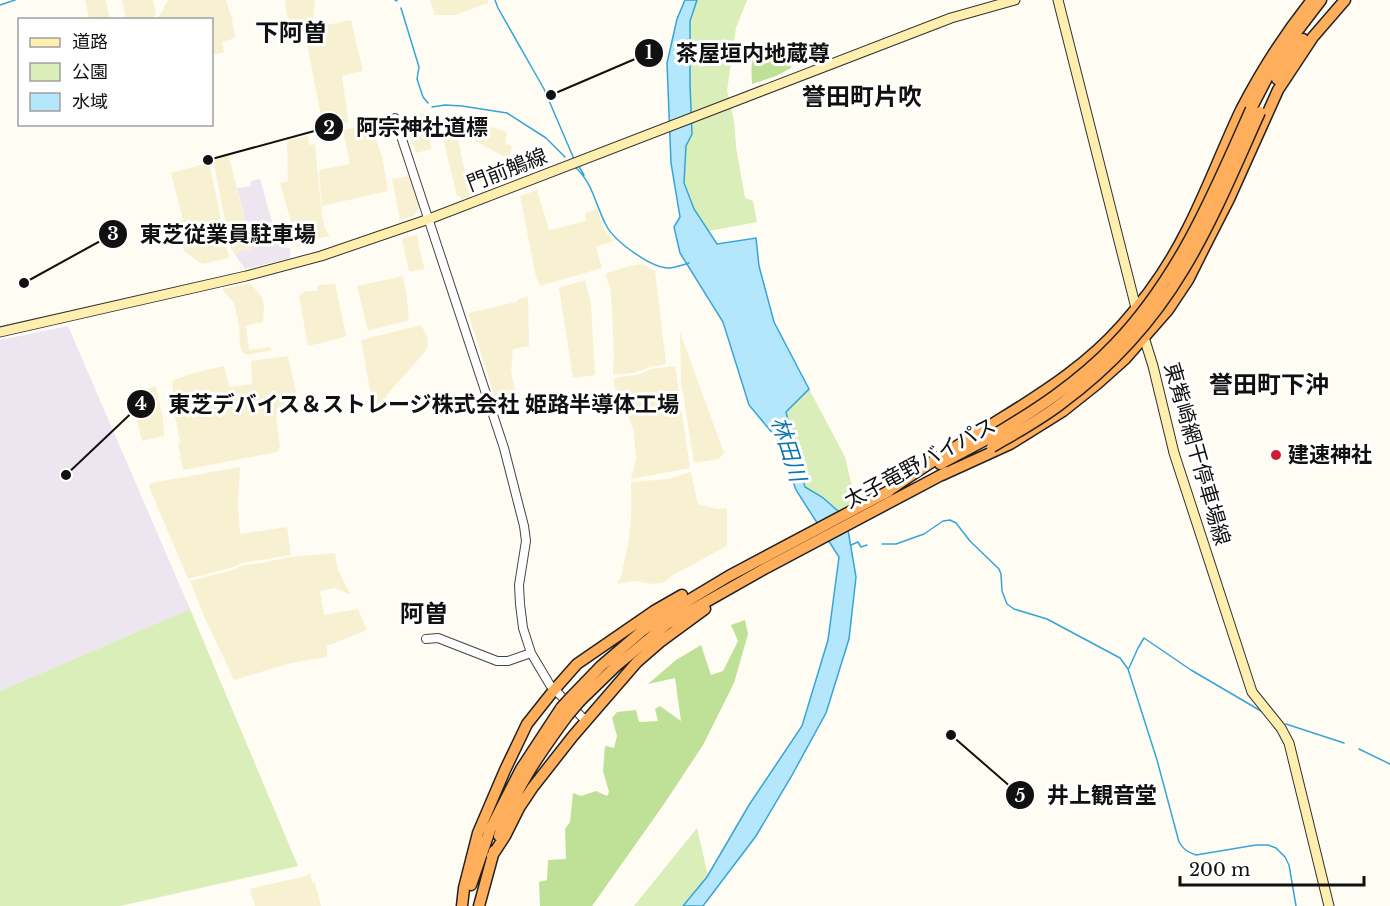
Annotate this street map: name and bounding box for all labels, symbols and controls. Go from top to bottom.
legend [18,18,213,126]
district label: 下阿曽 [255,18,327,47]
text: 道路 [72,31,108,53]
callout: 茶屋垣内地蔵尊 [634,33,842,73]
text: 茶屋垣内地蔵尊 [676,40,830,67]
text: 1 [645,42,653,64]
text: 公園 [72,61,108,83]
district label: 誉田町片吹 [802,82,922,111]
text: 水域 [72,91,108,113]
callout: 阿宗神社道標 [314,107,500,147]
text: 阿宗神社道標 [356,114,488,141]
text: 2 [323,117,335,139]
street label: 門前鵤線 [463,143,551,197]
callout: 東芝従業員駐車場 [98,214,328,254]
text: 東芝従業員駐車場 [140,221,316,248]
text: 3 [107,223,119,245]
street label: 東觜崎網干停車場線 [1158,360,1236,548]
district label: 誉田町下沖 [1209,370,1329,399]
callout: 東芝デバイス＆ストレージ株式会社 姫路半導体工場 [126,384,692,424]
text: 東芝デバイス＆ストレージ株式会社 姫路半導体工場 [169,391,679,418]
text: 4 [135,393,147,415]
street label: 太子竜野バイパス [840,412,1000,514]
water label: 林田川 [765,414,812,487]
place label: 建速神社 [1288,442,1372,468]
marker: 建速神社 [1269,448,1283,462]
district label: 阿曽 [400,599,448,628]
callout: 井上観音堂 [1005,775,1169,815]
text: 井上観音堂 [1047,782,1157,809]
text: 5 [1015,785,1025,807]
scale bar [1180,849,1364,887]
text: 200 m [1189,859,1250,881]

